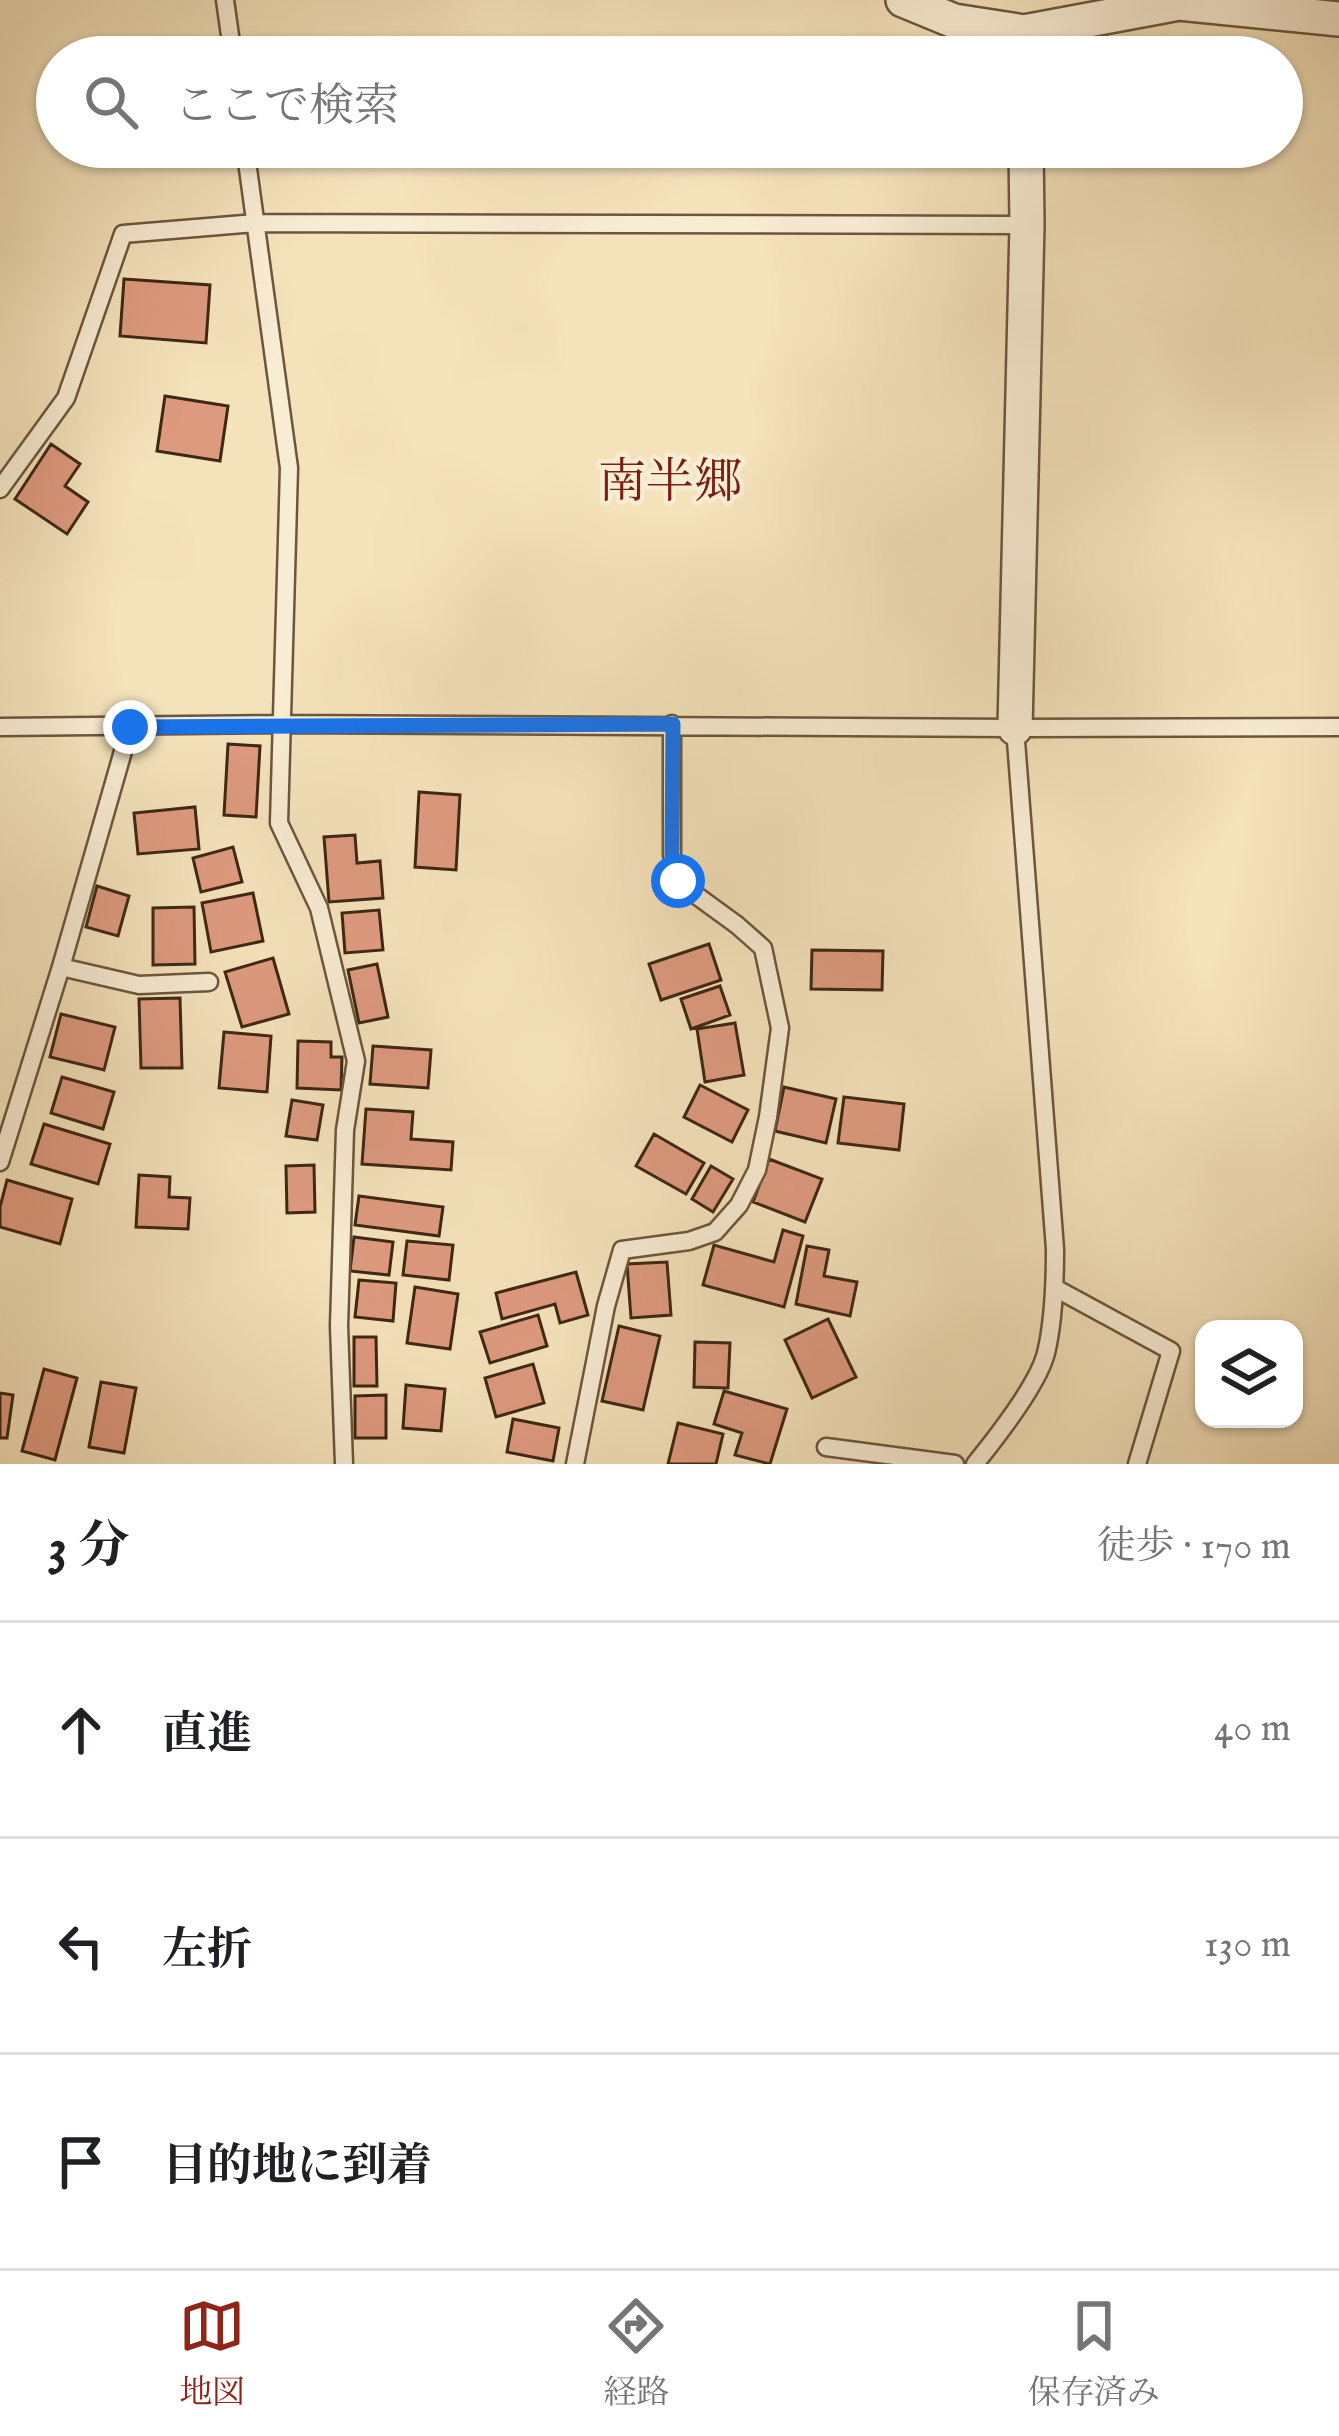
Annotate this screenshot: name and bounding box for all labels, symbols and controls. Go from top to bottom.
search box [36,36,1303,168]
icon: search [78,69,144,135]
text: ここで検索 [174,79,399,136]
district label: 南半郷 [598,454,742,514]
route end [103,700,157,754]
route start [651,854,705,908]
map controls [1195,1320,1303,1428]
button: layers [1195,1320,1303,1428]
text: 3 分 [48,1516,129,1581]
text: 徒歩 · 170 m [1097,1523,1291,1572]
icon: ahead [48,1697,114,1763]
text: 40 m [1214,1705,1291,1754]
text: 直進 [162,1707,252,1764]
icon: left [48,1913,114,1979]
text: 130 m [1204,1921,1291,1970]
text: 左折 [162,1923,252,1980]
icon: arrive [48,2129,114,2195]
text: 目的地に到着 [162,2139,432,2196]
tab: 地図 [179,2293,245,2415]
tab: 経路 [603,2293,669,2415]
tab: 保存済み [1028,2293,1160,2415]

